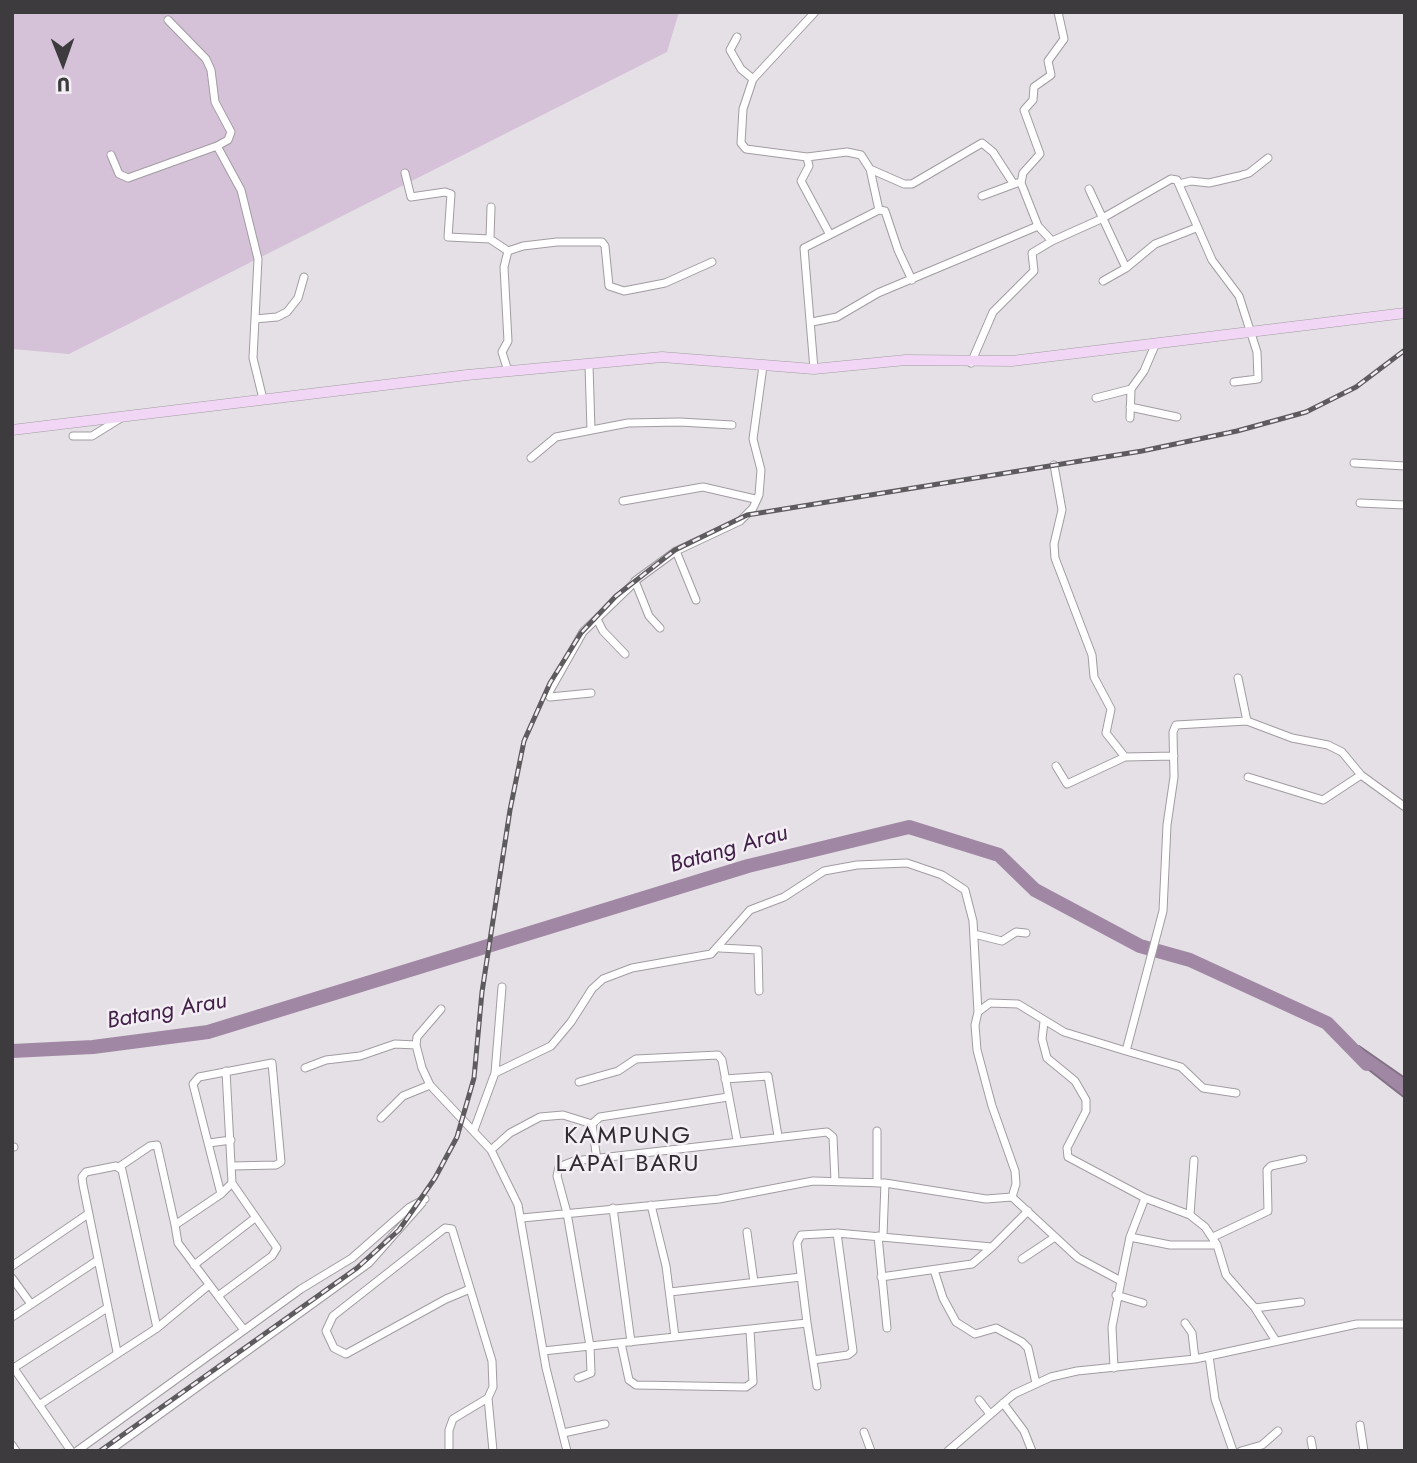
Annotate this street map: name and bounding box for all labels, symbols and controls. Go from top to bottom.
north arrow [28,28,98,98]
text: U [56,71,70,98]
water label: Batang Arau [667,820,791,880]
water label: Batang Arau [105,988,229,1036]
district label: KAMPUNG LAPAI BARU [557,1123,699,1179]

